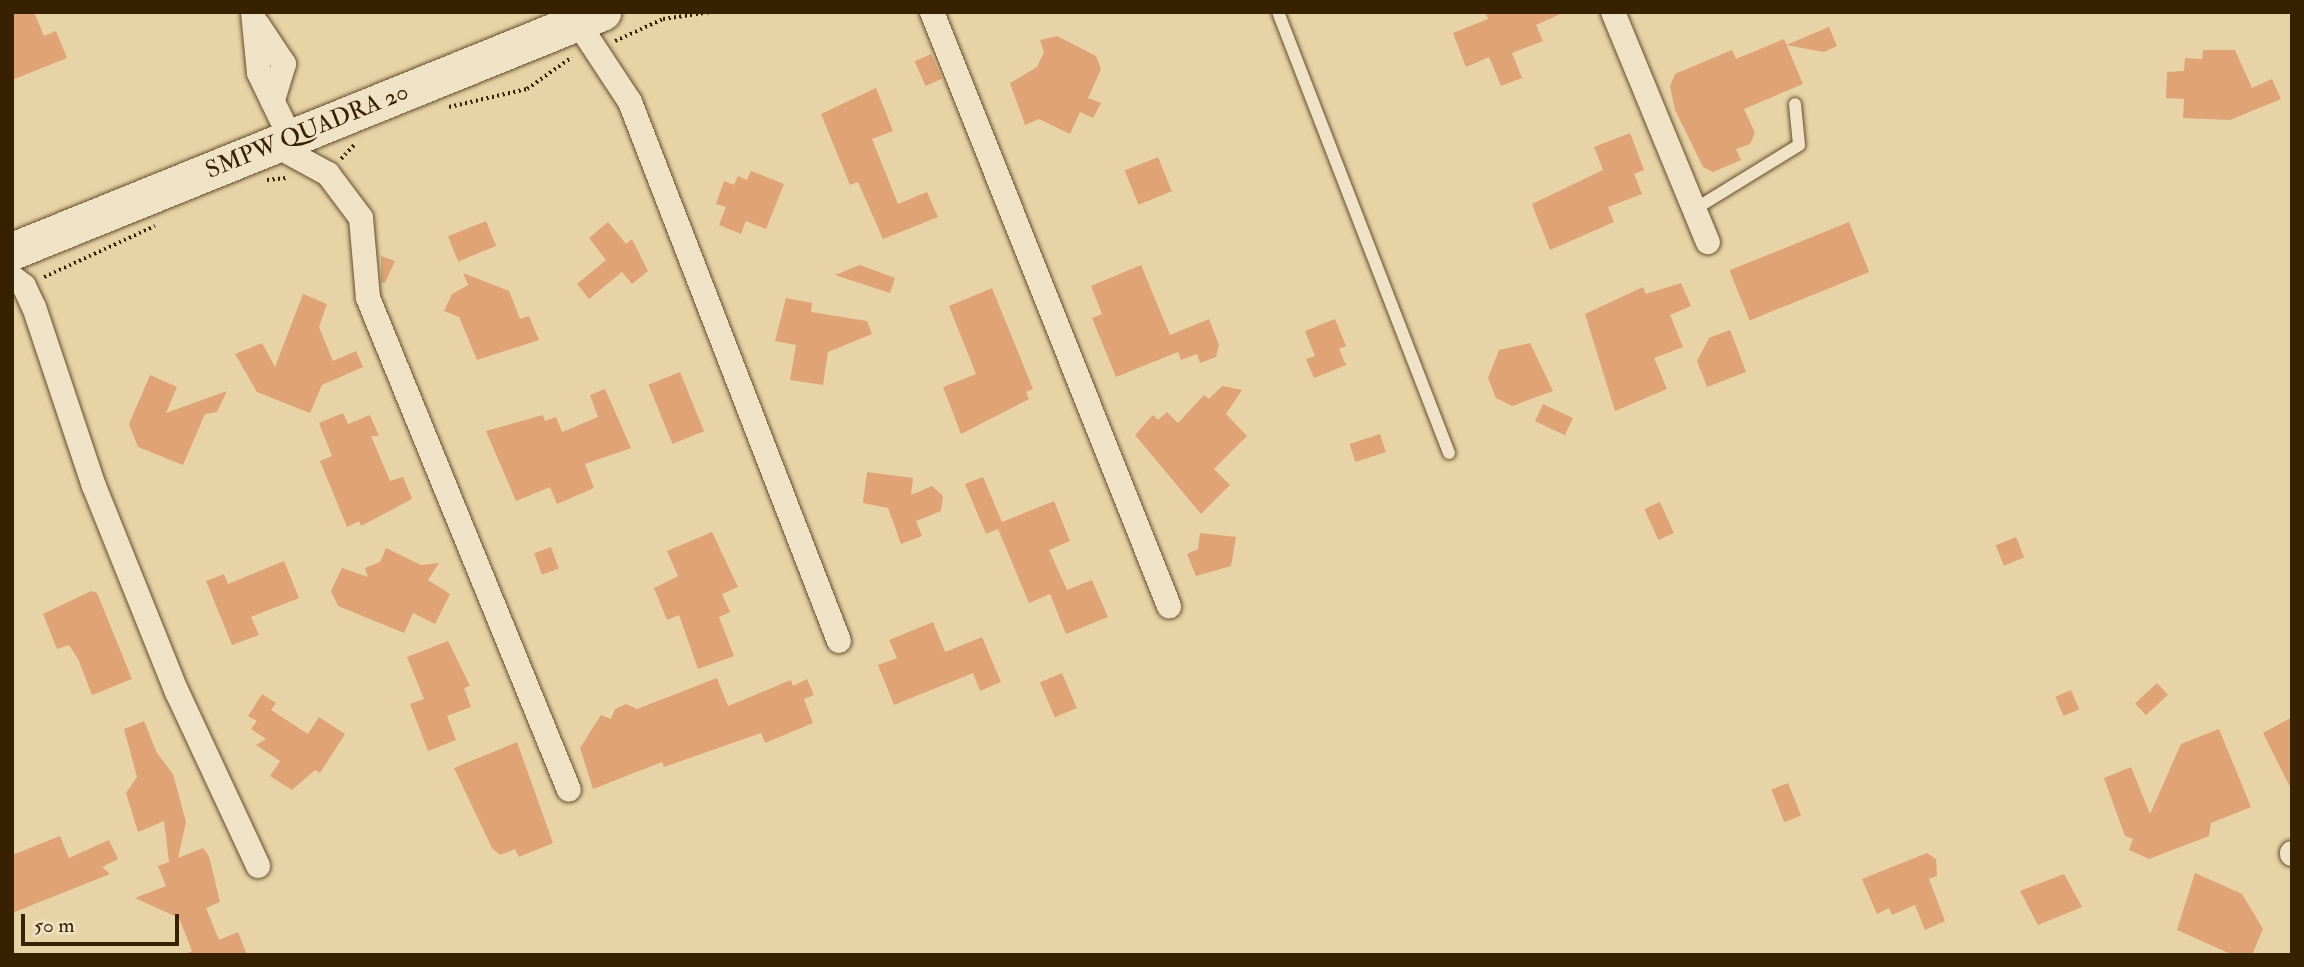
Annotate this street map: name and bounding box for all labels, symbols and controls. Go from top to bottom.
street label: SMPW QUADRA 20 [201,77,413,185]
scale bar [24,900,182,944]
text: 50 m [34,912,75,939]

